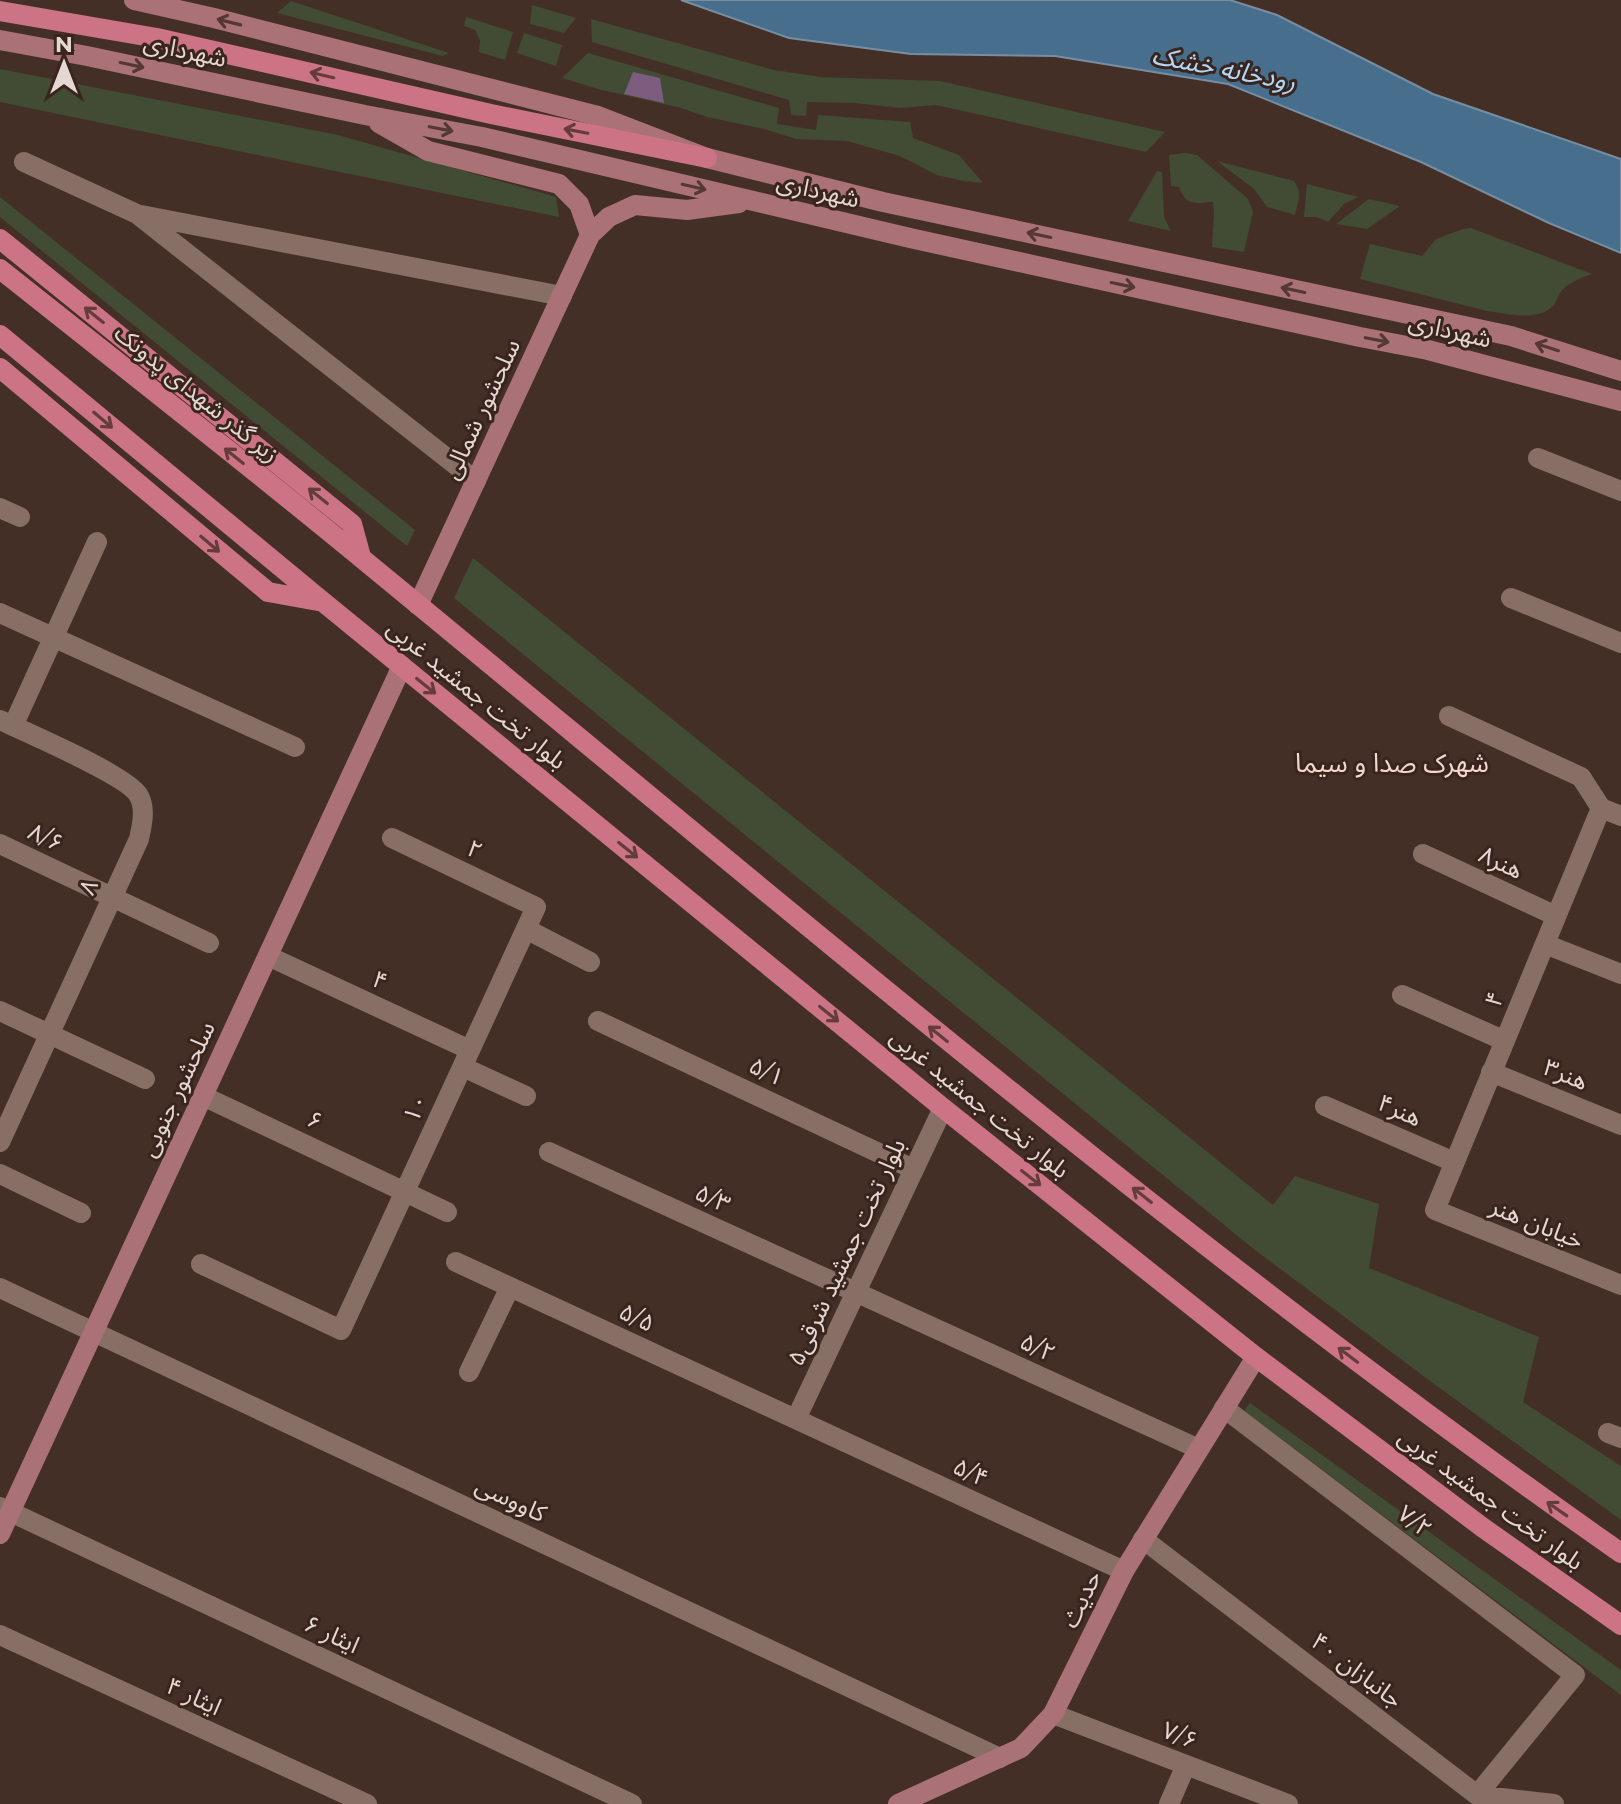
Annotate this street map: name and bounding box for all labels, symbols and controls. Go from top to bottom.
one-way arrow [216,13,242,28]
north arrow [24,24,104,104]
street label: شهرداری [141,27,229,73]
text: N [55,31,73,58]
water label: رودخانه خشک [1149,38,1299,98]
one-way arrow [118,58,144,73]
one-way arrow [310,67,335,82]
one-way arrow [428,123,453,138]
one-way arrow [564,123,589,138]
street label: شهرداری [774,166,862,214]
one-way arrow [681,180,707,195]
one-way arrow [1027,227,1052,242]
one-way arrow [1110,278,1136,293]
one-way arrow [1281,282,1306,297]
street label: شهرداری [1406,306,1494,354]
one-way arrow [84,307,105,324]
street label: زیر گذر شهدای پدونک [108,318,285,469]
street label: سلحشور شمالی [436,334,526,484]
one-way arrow [1364,334,1390,349]
one-way arrow [1534,339,1560,354]
one-way arrow [92,411,113,429]
one-way arrow [224,447,245,465]
one-way arrow [308,488,329,505]
one-way arrow [199,535,220,553]
street label: بلوار تخت جمشید غربی [382,613,572,775]
one-way arrow [415,677,436,695]
district label: شهرک صدا و سیما [1295,747,1489,779]
street label: ۸/۶ [24,816,68,858]
street label: ۲ [462,833,488,865]
street label: هنر۸ [1474,839,1528,885]
one-way arrow [617,841,637,859]
street label: ۸ [72,874,104,899]
street label: ۴ [368,964,392,996]
street label: ۴ [1478,987,1510,1011]
one-way arrow [818,1006,839,1023]
street label: سلحشور جنوبی [133,1017,221,1161]
street label: بلوار تخت جمشید غربی [885,1022,1075,1184]
one-way arrow [929,1025,949,1043]
street label: ۵/۱ [745,1050,789,1092]
street label: هنر۳ [1540,1052,1592,1096]
street label: هنر۴ [1373,1088,1427,1132]
street label: ۱۰ [396,1089,434,1127]
street label: ۶ [303,1104,327,1136]
street label: بلوار تخت جمشید شرقی۵ [781,1134,911,1370]
one-way arrow [1020,1169,1041,1187]
street label: ۵/۳ [691,1177,735,1219]
one-way arrow [1132,1187,1153,1204]
street label: خیابان هنر [1485,1191,1588,1255]
street label: ۵/۵ [615,1296,659,1338]
street label: ۵/۲ [1016,1326,1060,1368]
one-way arrow [1337,1346,1359,1363]
street label: بلوار تخت جمشید غربی [1393,1422,1589,1576]
street label: ۵/۴ [949,1451,993,1493]
street label: کاووسی [471,1470,552,1528]
street label: ۷/۲ [1392,1499,1438,1543]
one-way arrow [1547,1501,1569,1517]
street label: حدیث [1055,1566,1107,1632]
street label: ایثار ۶ [300,1609,364,1659]
street label: ۴۰ جانبازان [1306,1626,1408,1714]
street label: ایثار ۴ [162,1671,226,1721]
street label: ۷/۶ [1158,1715,1202,1755]

